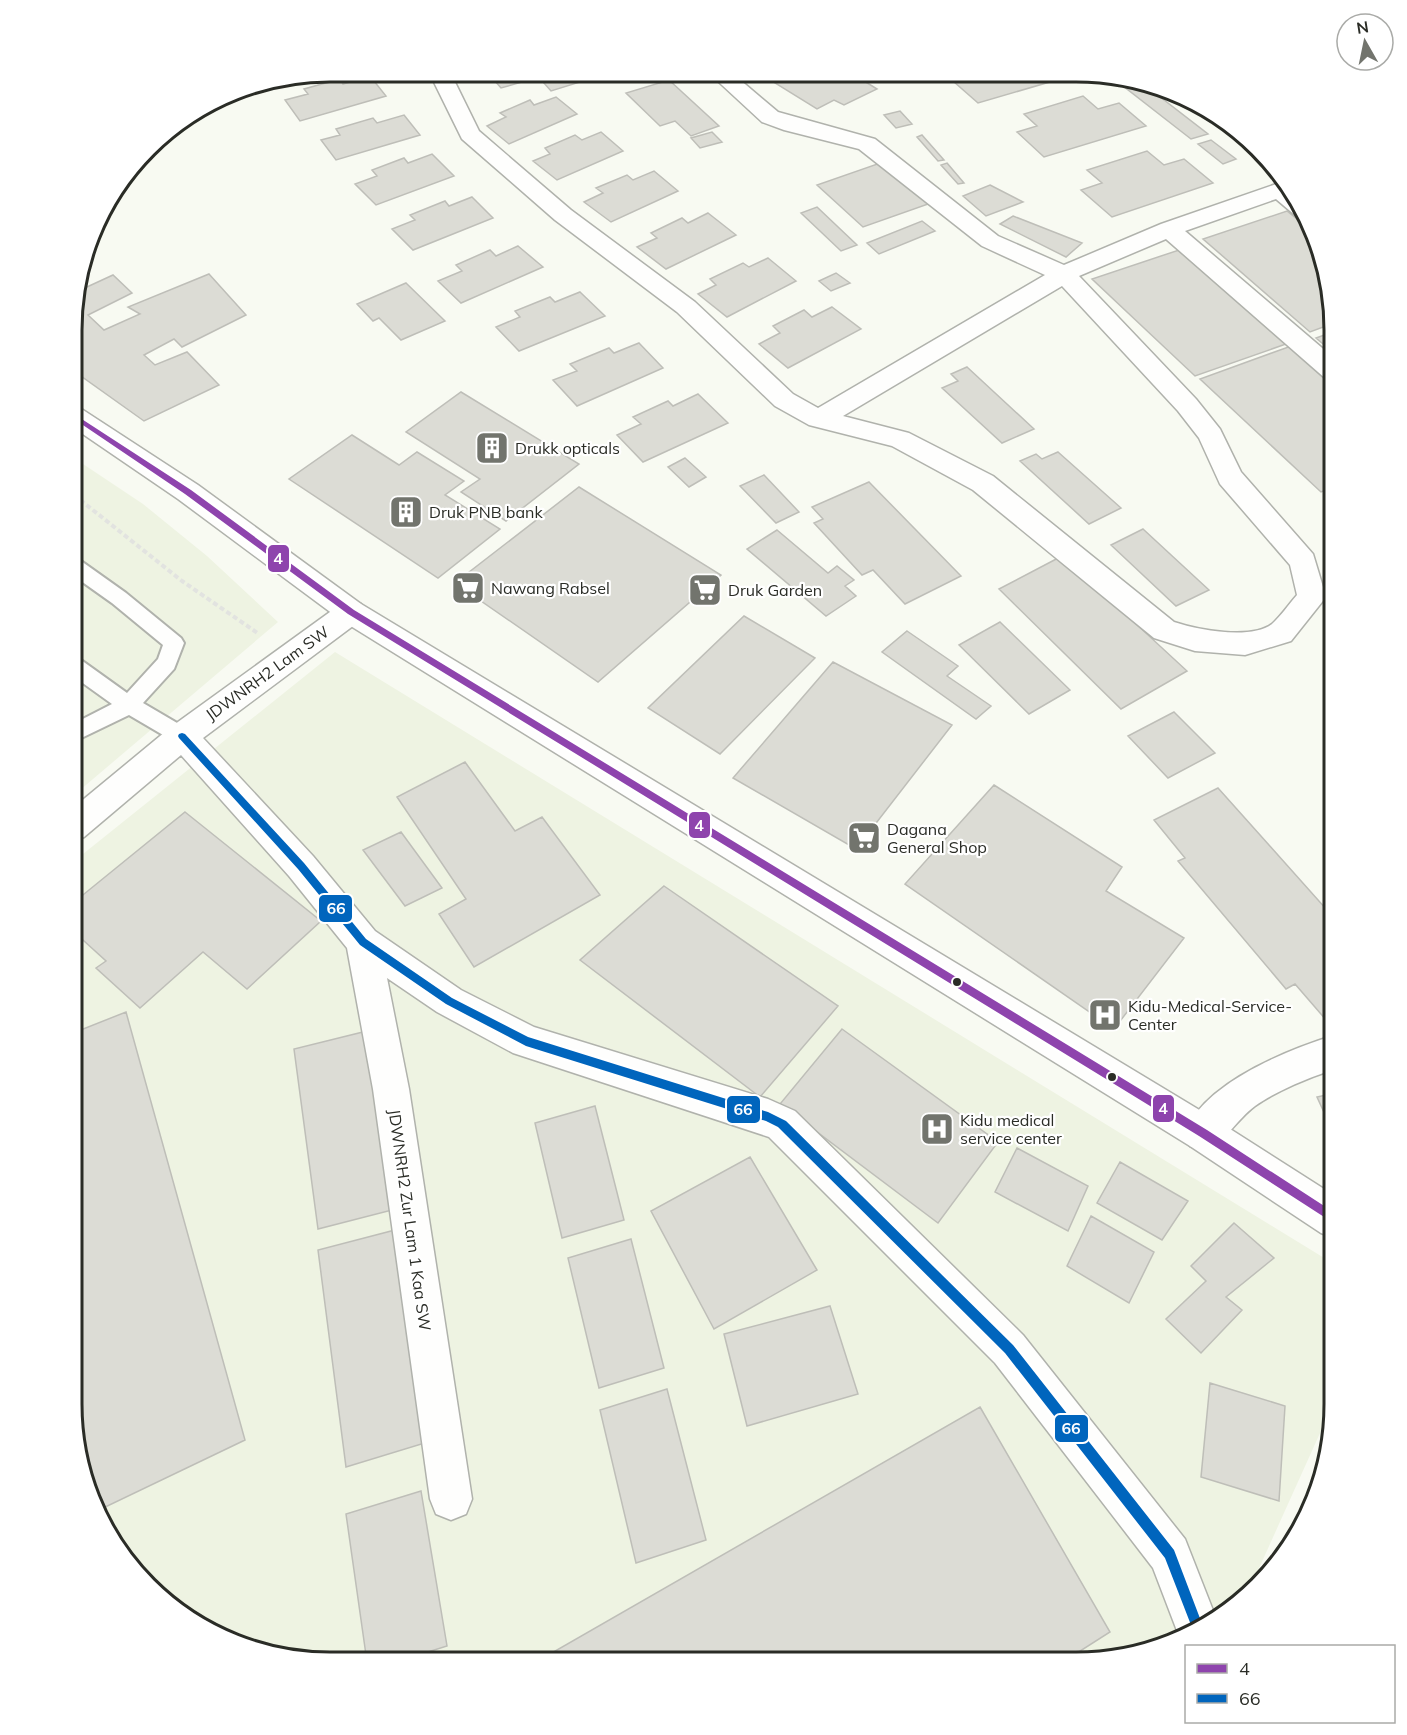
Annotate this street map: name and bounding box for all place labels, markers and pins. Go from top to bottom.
building icon: Drukk opticals [474,430,510,466]
place label: Drukk opticals [515,438,620,458]
building icon: Druk PNB bank [388,494,424,530]
place label: Druk PNB bank [429,502,543,522]
supermarket icon: Nawang Rabsel [450,570,486,606]
supermarket icon: Druk Garden [687,572,723,608]
place label: Nawang Rabsel [491,578,610,598]
place label: Druk Garden [728,580,822,600]
place label: Dagana General Shop [887,819,987,857]
supermarket icon: Dagana General Shop [846,820,882,856]
unlabelled marker [951,976,963,988]
place label: Kidu-Medical-Service- Center [1128,996,1292,1034]
hospital icon: Kidu-Medical-Service- Center [1087,997,1123,1033]
unlabelled marker [1106,1071,1118,1083]
place label: Kidu medical service center [960,1110,1062,1148]
hospital icon: Kidu medical service center [919,1111,955,1147]

